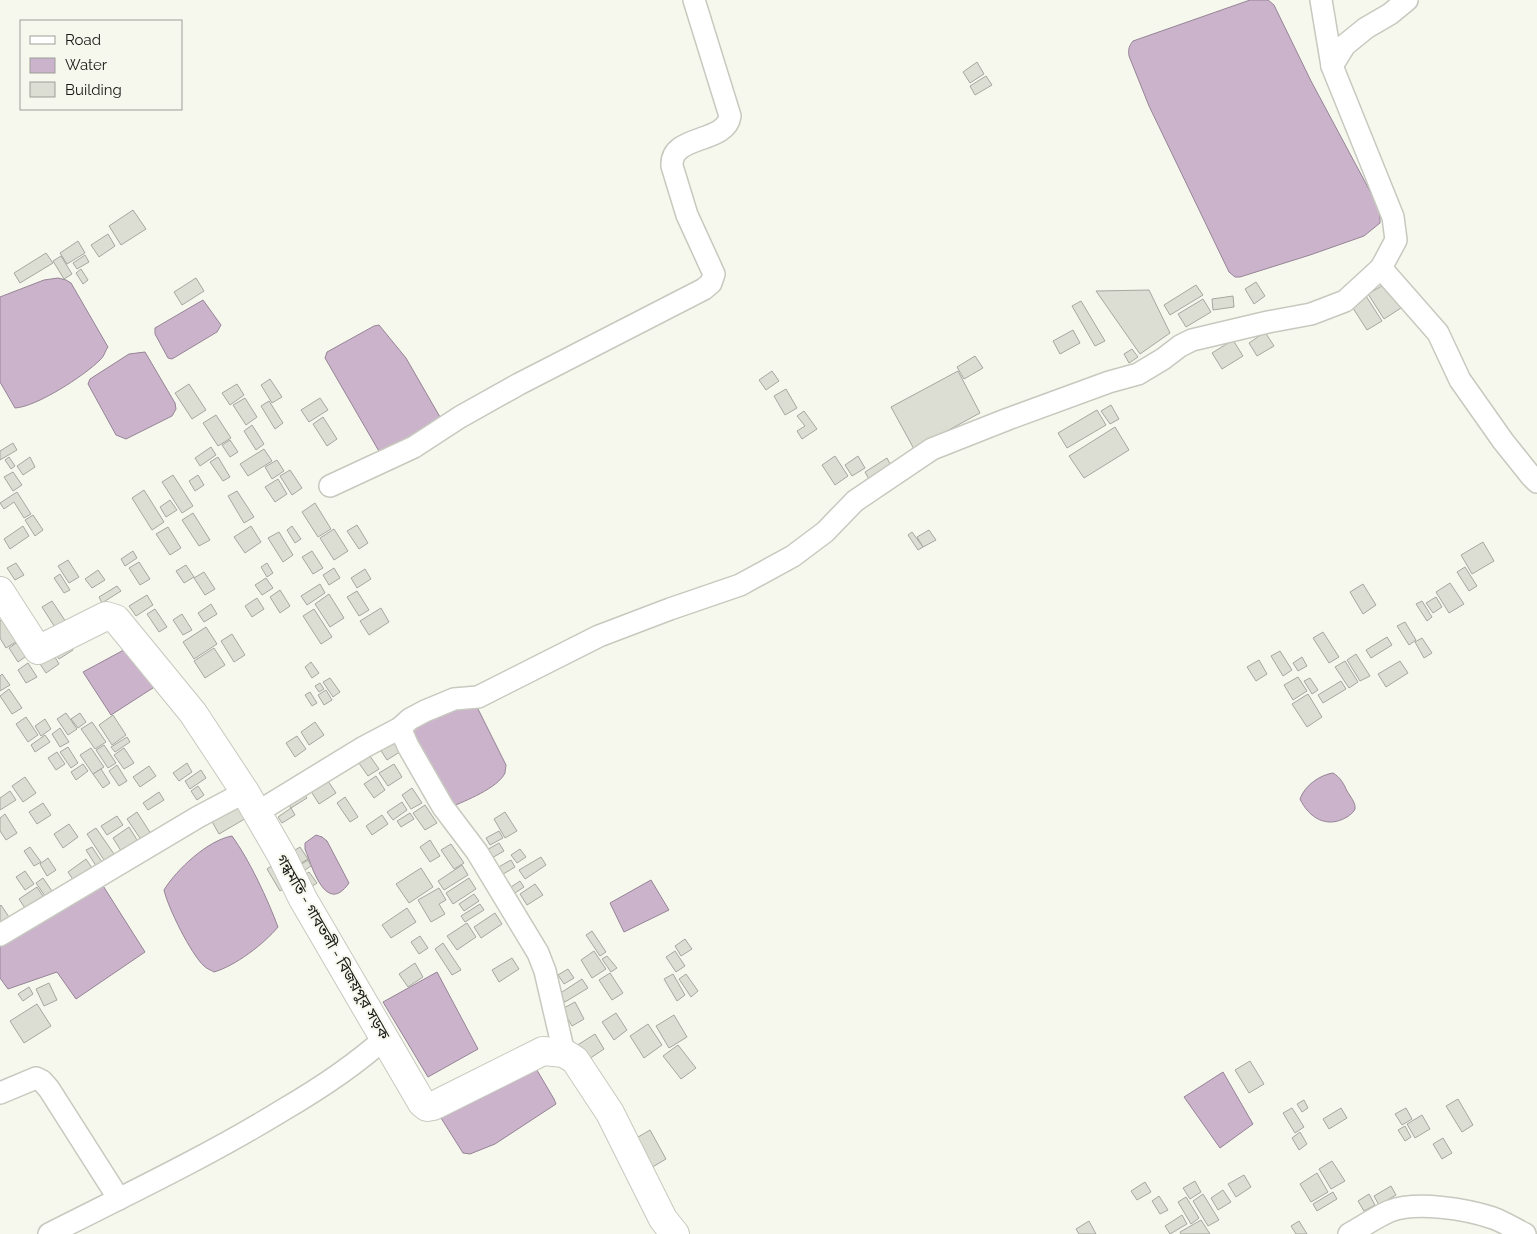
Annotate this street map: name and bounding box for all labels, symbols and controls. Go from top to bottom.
legend [20,20,182,110]
text: Road [65,31,101,49]
text: Water [65,56,108,74]
text: Building [65,81,122,99]
street label: গন্ধমতি - গাবতলী - বিজয়পুর সড়ক [273,851,394,1043]

